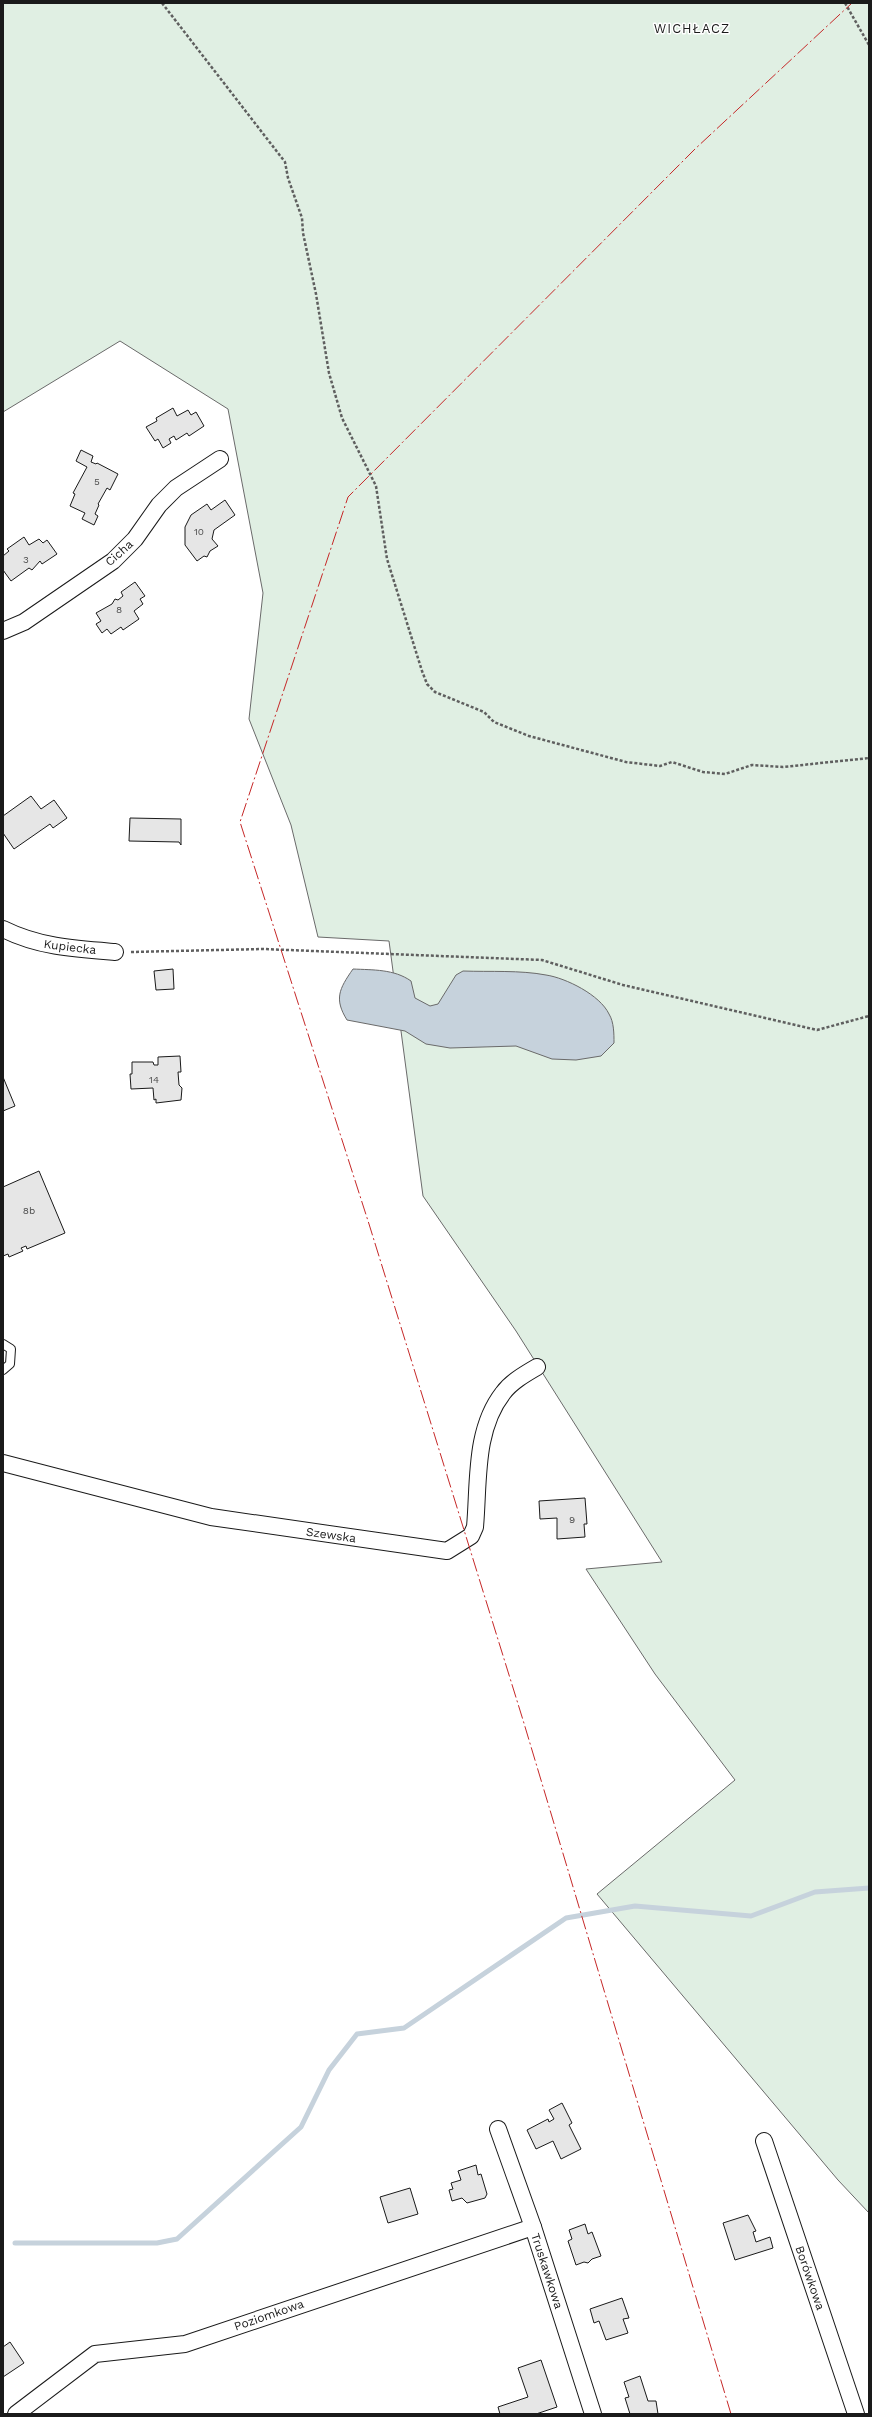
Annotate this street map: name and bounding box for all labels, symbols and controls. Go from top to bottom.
district label: WICHŁACZ [654,21,730,36]
house number: 5 [94,476,100,487]
house number: 10 [194,526,204,537]
street label: Cicha [102,537,136,569]
house number: 3 [23,554,29,565]
house number: 8 [116,604,122,615]
street label: Kupiecka [43,937,97,957]
house number: 14 [149,1074,159,1085]
house number: 8b [23,1205,35,1216]
house number: 9 [569,1514,575,1525]
street label: Szewska [305,1525,357,1545]
street label: Truskawkowa [528,2231,566,2311]
street label: Borówkowa [792,2244,828,2312]
street label: Poziomkowa [232,2296,306,2333]

